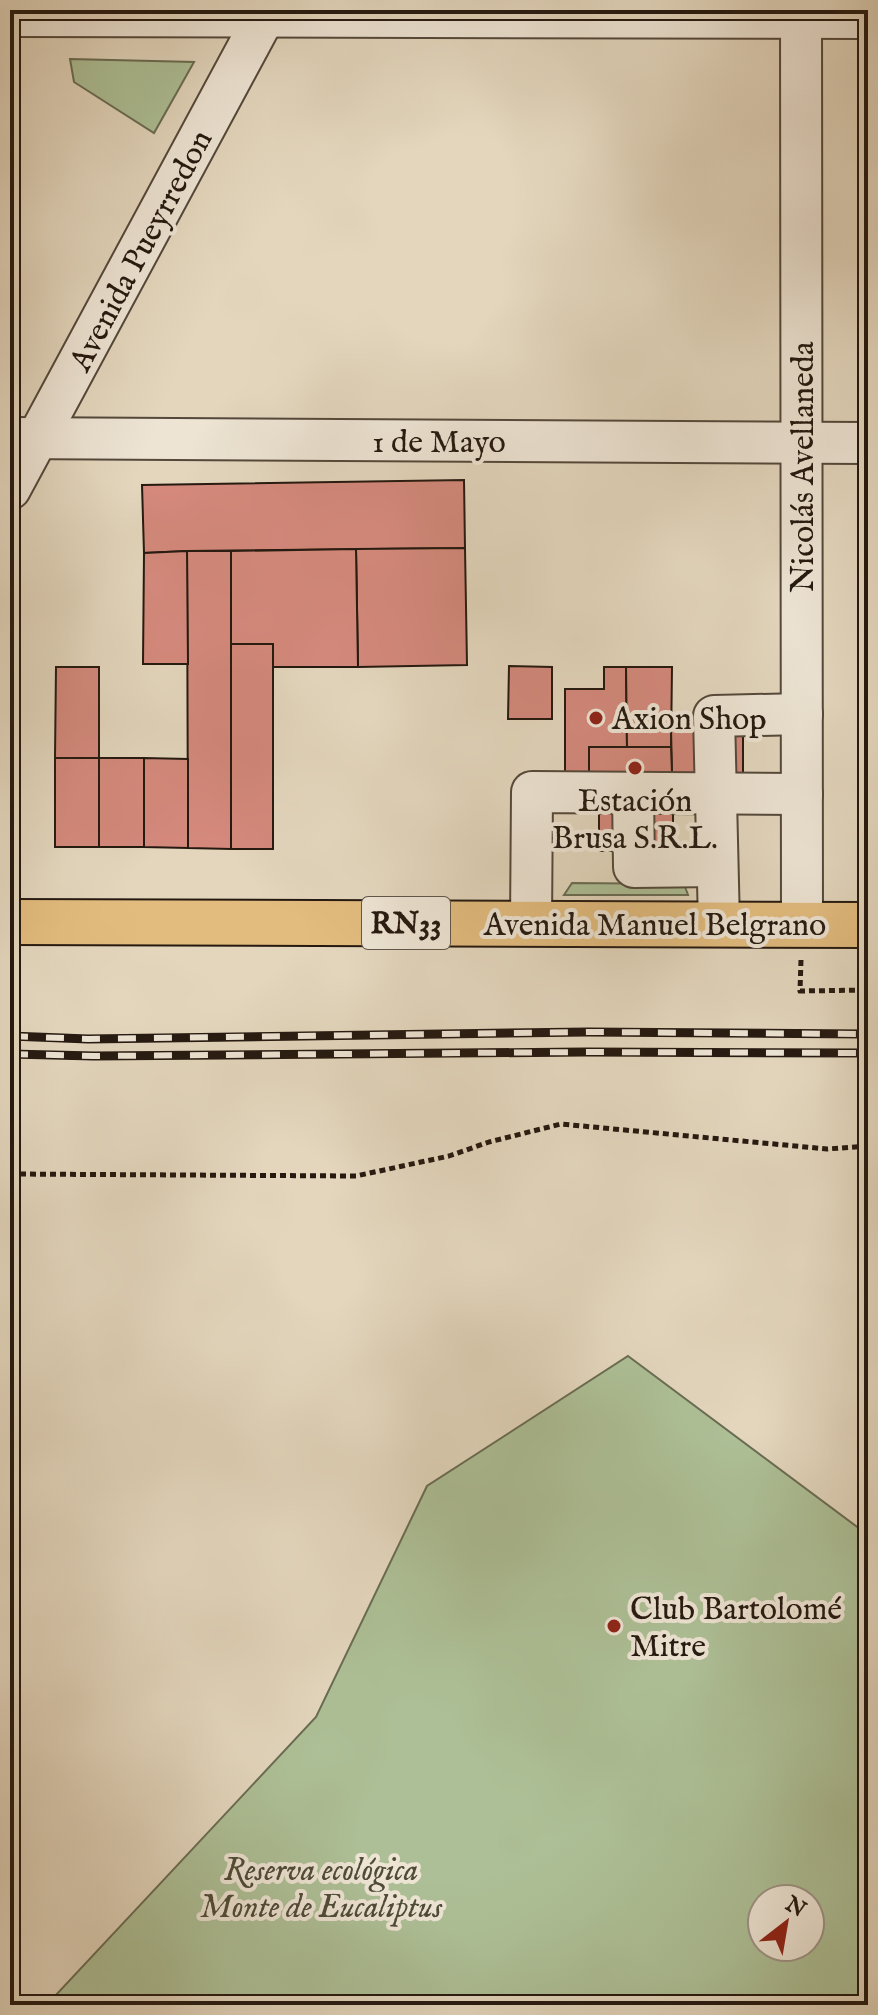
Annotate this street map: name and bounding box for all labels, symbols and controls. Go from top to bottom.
street label: Avenida Pueyrredon [61,123,223,380]
street label: Nicolás Avellaneda [784,341,825,593]
street label: 1 de Mayo [372,423,506,464]
place label: Axion Shop [611,700,767,741]
marker: Axion Shop [587,709,605,727]
marker: Estación Brusa S.R.L. [626,759,644,777]
place label: Estación Brusa S.R.L. [552,782,718,860]
road number: RN33 [362,897,450,949]
street label: Avenida Manuel Belgrano [483,906,826,947]
place label: Club Bartolomé Mitre [630,1590,842,1668]
marker: Club Bartolomé Mitre [605,1617,623,1635]
park label: Reserva ecológica Monte de Eucaliptus [200,1851,443,1929]
north arrow [746,1883,826,1963]
text: N [779,1890,811,1924]

